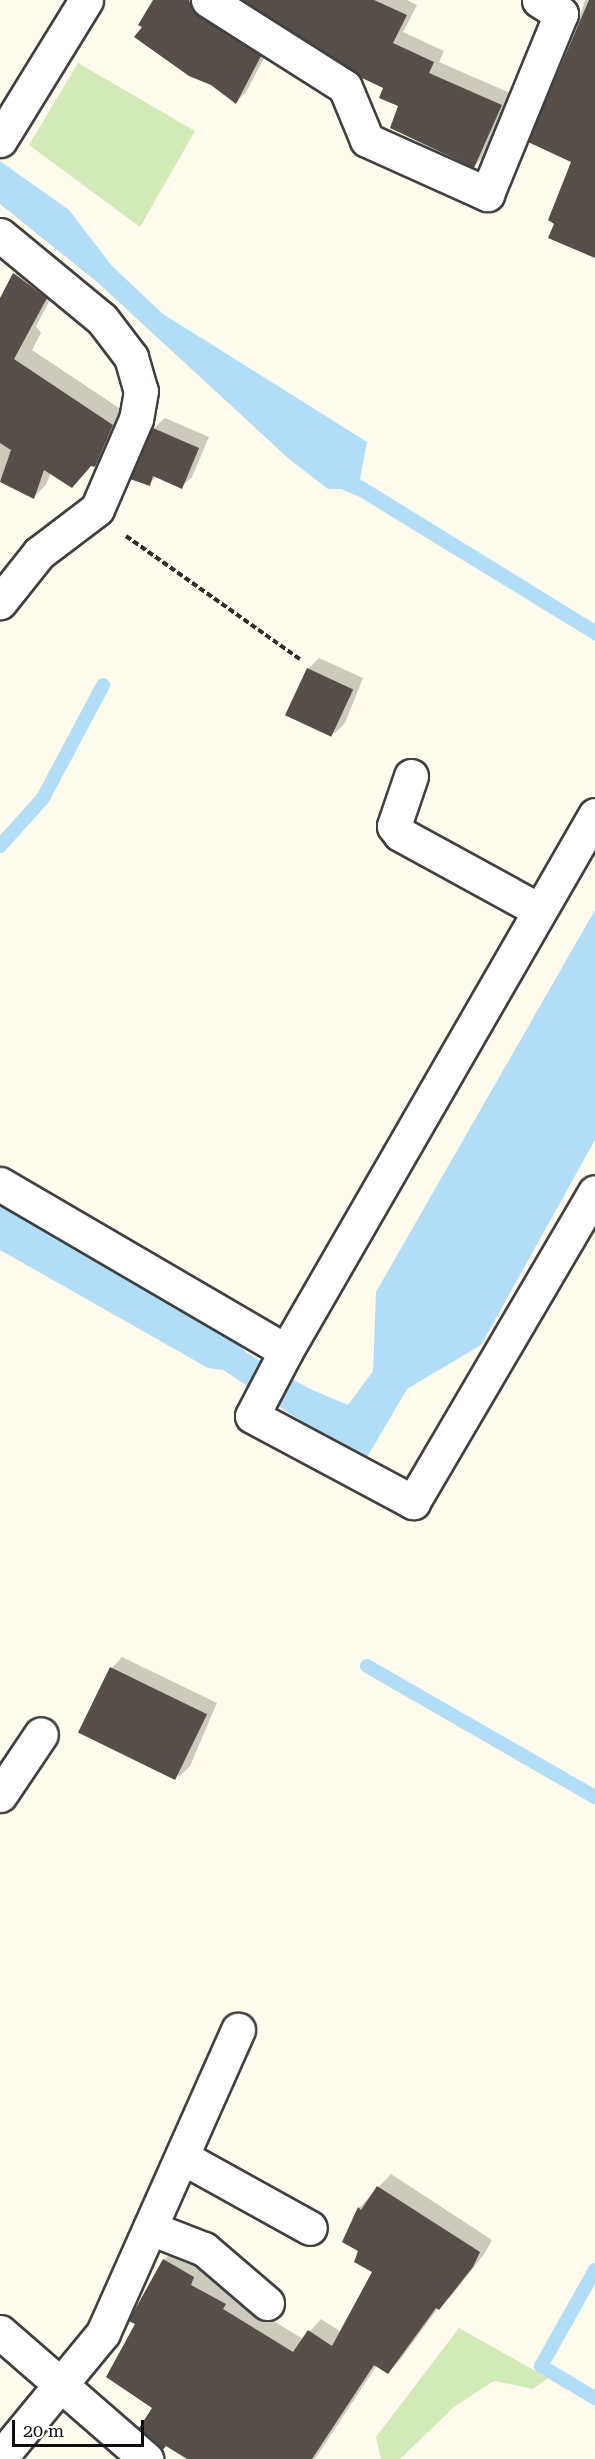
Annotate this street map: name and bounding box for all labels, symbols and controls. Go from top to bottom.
scale bar [15,2408,147,2446]
text: 20 m [23,2420,64,2441]

